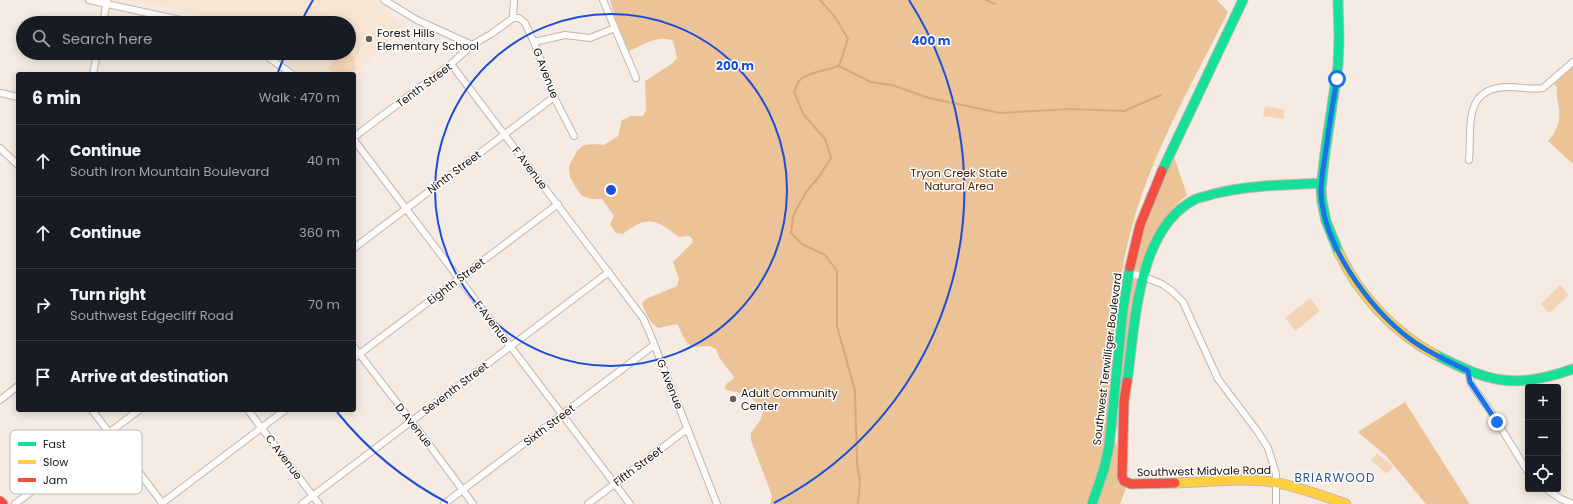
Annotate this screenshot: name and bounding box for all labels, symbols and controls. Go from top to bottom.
search box [16,16,356,60]
place label: Forest Hills Elementary School [377,25,479,54]
icon: search [30,27,52,49]
text: Search here [62,28,152,49]
text: 400 m [911,32,951,49]
marker: Forest Hills Elementary School [364,34,374,44]
street label: G Avenue [529,45,563,101]
text: 200 m [716,57,754,74]
street label: Tenth Street [393,59,455,111]
route start [1328,70,1346,88]
text: 6 min [32,86,81,110]
text: Walk · 470 m [259,88,340,107]
text: Continue [70,140,141,161]
street label: F Avenue [509,143,551,193]
street label: Ninth Street [424,146,484,198]
icon: ahead [32,150,54,172]
text: 40 m [307,151,340,170]
text: South Iron Mountain Boulevard [70,162,269,181]
park label: Tryon Creek State Natural Area [911,165,1008,194]
centre of rings [604,183,618,197]
icon: ahead [32,222,54,244]
text: Continue [70,222,141,243]
text: 360 m [299,223,340,242]
street label: Eighth Street [424,254,488,308]
street label: Southwest Terwilliger Boulevard [1088,272,1126,446]
text: Turn right [70,284,146,305]
icon: right [32,294,54,316]
text: 70 m [308,295,340,314]
street label: E Avenue [471,297,514,347]
text: Southwest Edgecliff Road [70,306,233,325]
street label: G Avenue [653,357,687,412]
street label: Seventh Street [418,358,492,418]
icon: arrive [32,366,54,388]
text: Arrive at destination [70,366,228,387]
map controls [1525,384,1561,492]
button: + [1525,384,1561,420]
place label: Adult Community Center [741,385,839,414]
marker: Adult Community Center [728,394,738,404]
street label: D Avenue [392,400,436,451]
street label: Sixth Street [520,400,578,450]
route end [1488,413,1506,431]
button: − [1525,420,1561,456]
legend [10,430,142,494]
street label: C Avenue [262,431,306,483]
text: Fast [43,436,66,452]
street label: Fifth Street [610,442,666,490]
text: Slow [43,454,68,470]
button: locate [1525,456,1561,492]
street label: Southwest Midvale Road [1137,462,1271,480]
district label: BRIARWOOD [1294,469,1376,486]
text: Jam [43,472,68,488]

